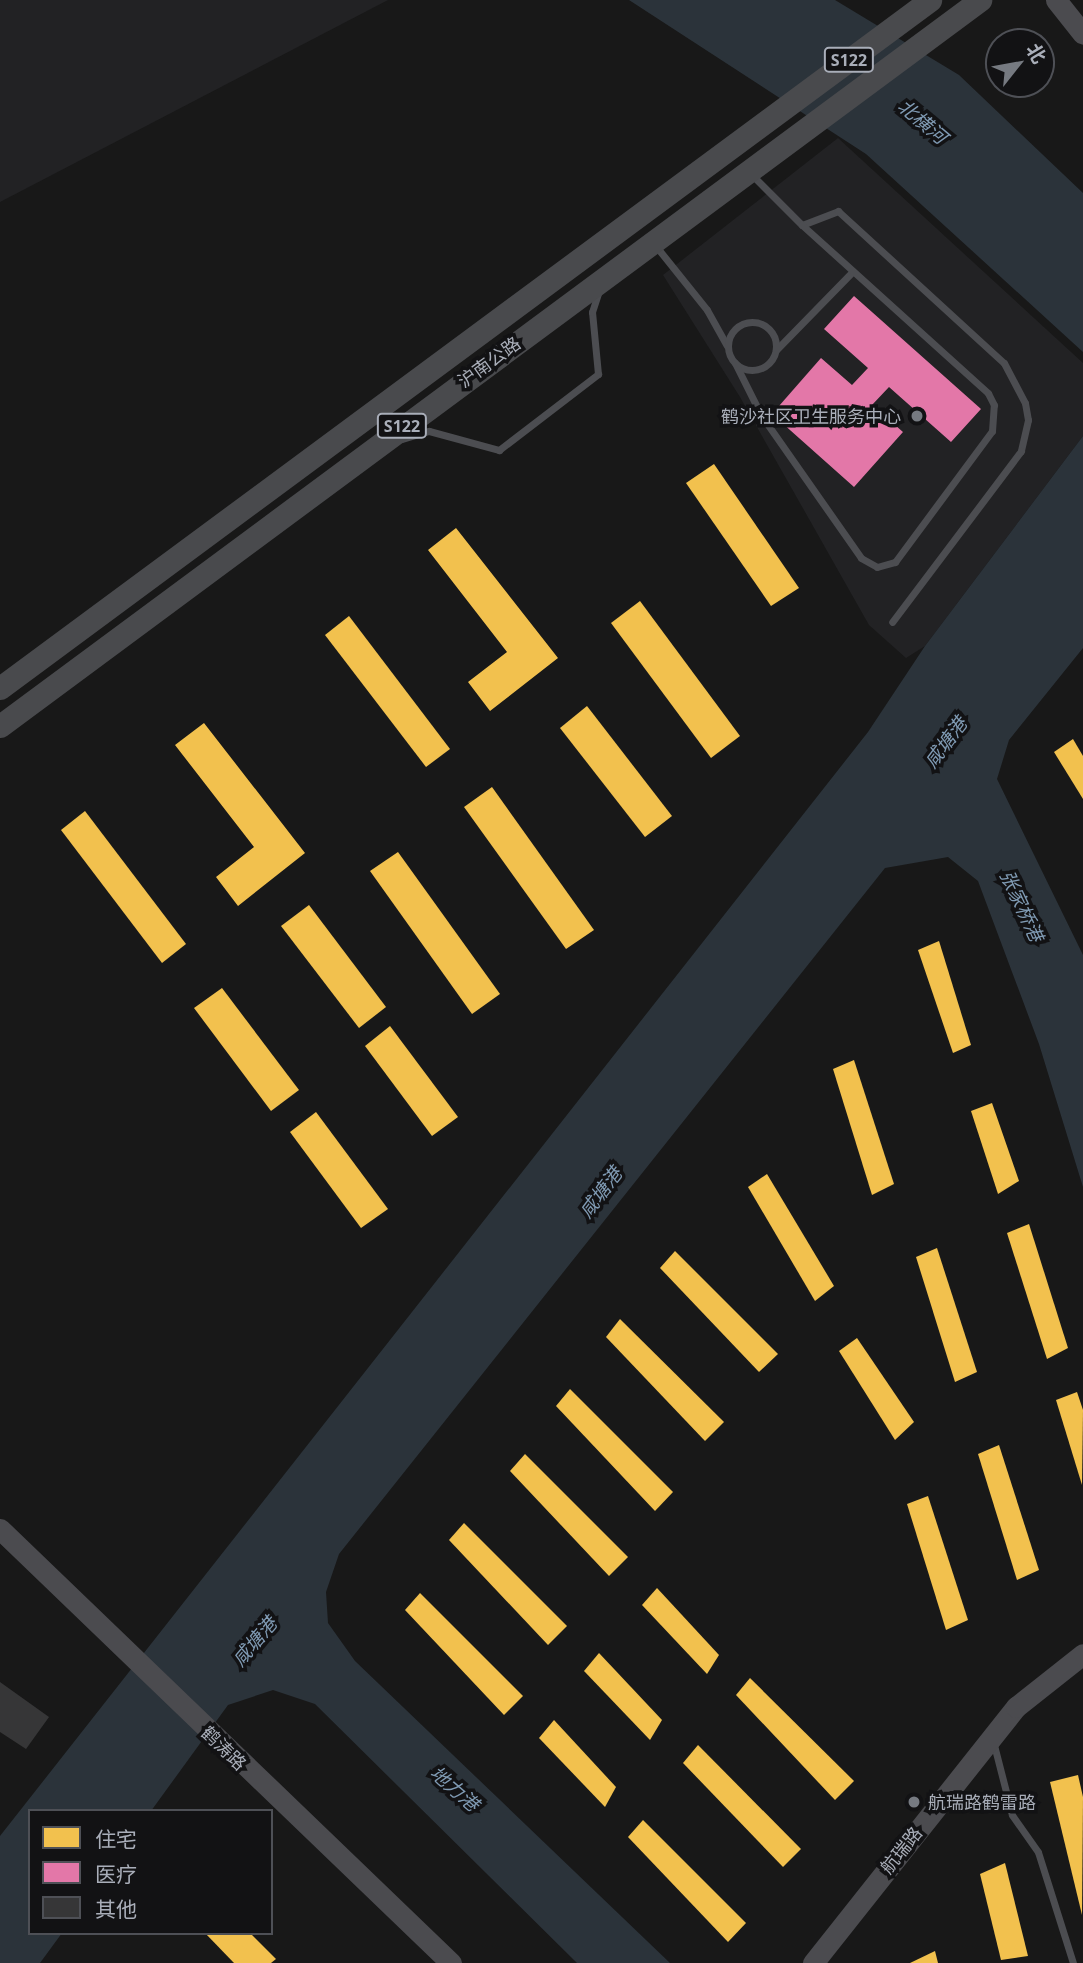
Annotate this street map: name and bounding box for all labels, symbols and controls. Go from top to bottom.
north arrow [985,28,1055,98]
text: 北 [1020,38,1052,68]
road number: S122 [823,48,875,72]
water label: 北横河 [893,95,951,149]
street label: 沪南公路 [454,332,524,392]
place label: 鹤沙社区卫生服务中心 [721,405,901,427]
marker: 鹤沙社区卫生服务中心 [907,406,927,426]
road number: S122 [376,414,428,438]
water label: 咸塘港 [920,713,972,773]
water label: 张家桥港 [995,867,1047,945]
water label: 咸塘港 [575,1163,627,1223]
water label: 咸塘港 [228,1613,282,1671]
street label: 鹤涛路 [197,1721,251,1775]
water label: 地力港 [425,1762,483,1816]
place label: 航瑞路鹤雷路 [928,1791,1036,1813]
marker: 航瑞路鹤雷路 [906,1794,922,1810]
legend [28,1809,273,1935]
street label: 航瑞路 [876,1822,926,1878]
text: 住宅 [95,1825,137,1853]
text: 医疗 [95,1860,137,1888]
text: 其他 [95,1895,137,1923]

